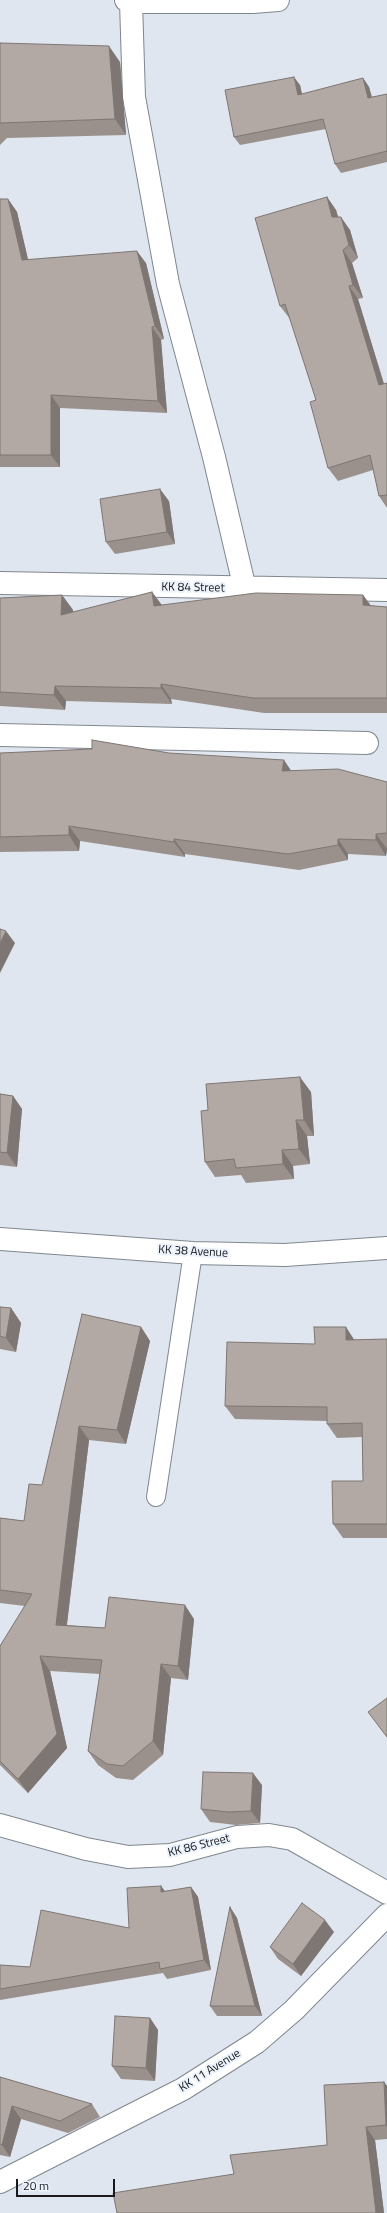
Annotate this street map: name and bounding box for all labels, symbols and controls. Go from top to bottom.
street label: KK 84 Street [161,580,225,596]
street label: KK 38 Avenue [158,1243,228,1261]
street label: KK 86 Street [167,1831,231,1861]
street label: KK 11 Avenue [177,2046,243,2096]
scale bar [18,2171,117,2197]
text: 20 m [23,2176,49,2195]

